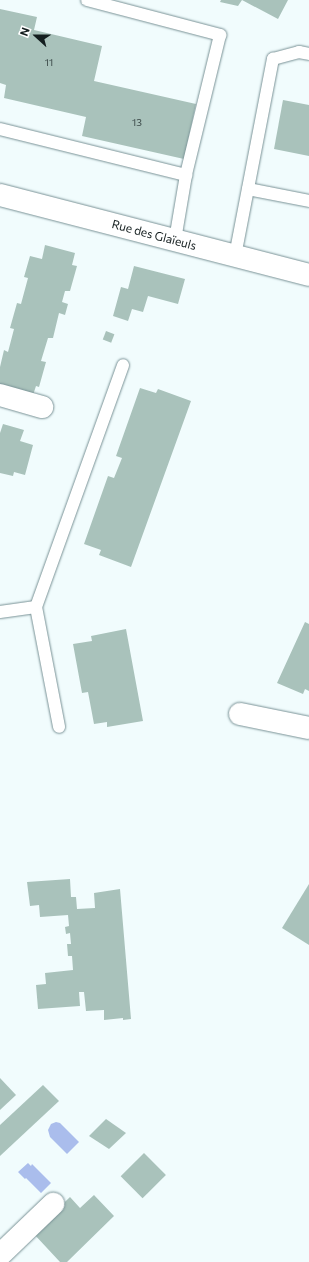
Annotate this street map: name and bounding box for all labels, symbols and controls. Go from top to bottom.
north arrow [16,16,56,56]
text: N [17,25,32,38]
house number: 11 [45,57,53,69]
house number: 13 [132,117,142,129]
street label: Rue des Glaïeuls [110,217,198,253]

